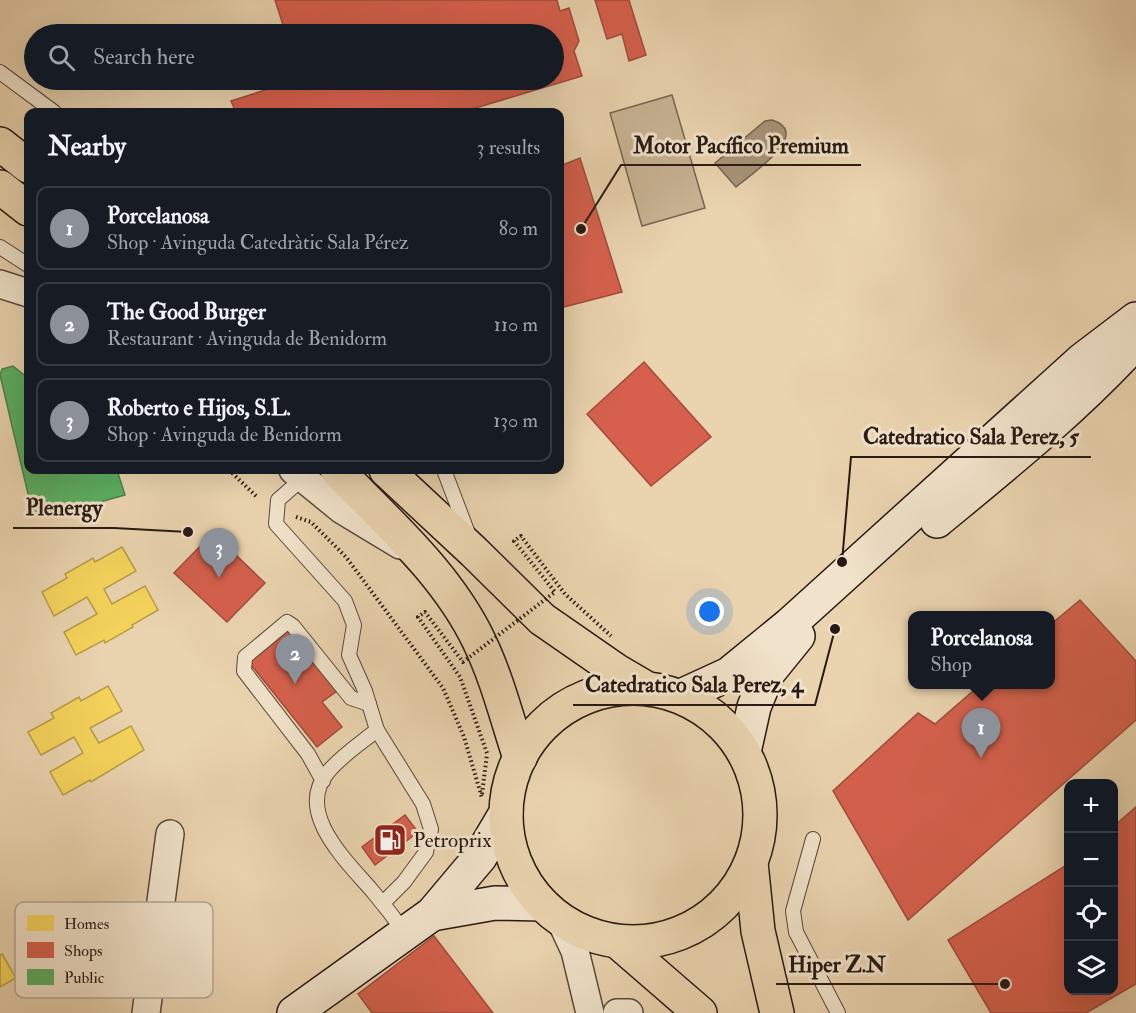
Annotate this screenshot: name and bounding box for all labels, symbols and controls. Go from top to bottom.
search box [24,24,564,90]
icon: search [45,41,78,74]
text: Search here [93,43,195,71]
callout: Motor Pacífico Premium [621,125,861,165]
text: Nearby [48,131,126,163]
text: Motor Pacífico Premium [632,132,850,160]
text: 3 results [477,135,540,160]
text: Porcelanosa [107,202,209,230]
text: 1 [66,216,73,241]
text: 80 m [499,216,538,241]
text: Shop · Avinguda Catedràtic Sala Pérez [107,230,409,255]
text: The Good Burger [107,298,266,326]
text: 2 [64,312,75,337]
text: 110 m [494,312,538,337]
text: Restaurant · Avinguda de Benidorm [107,326,387,351]
text: Roberto e Hijos, S.L. [107,394,291,422]
text: 3 [66,408,73,433]
text: 130 m [493,408,538,433]
callout: Catedratico Sala Perez, 5 [851,417,1091,457]
text: Shop · Avinguda de Benidorm [107,422,342,447]
text: Catedratico Sala Perez, 5 [863,423,1079,451]
callout: Plenergy [13,488,114,528]
text: Plenergy [26,494,104,523]
pin: 3 [200,528,238,578]
your location [695,597,724,626]
popup [908,611,1055,689]
text: Porcelanosa [930,624,1033,652]
pin: 2 [276,634,314,684]
text: Shop [930,652,972,677]
callout: Catedratico Sala Perez, 4 [573,665,815,705]
text: Catedratico Sala Perez, 4 [585,671,805,699]
pin: 1 [962,708,1000,758]
map controls [1064,779,1118,995]
button: + [1064,779,1118,833]
fuel station icon: Petroprix [372,822,408,858]
place label: Petroprix [413,827,492,854]
button: − [1064,833,1118,887]
button: locate [1064,887,1118,941]
legend [15,902,213,998]
text: Homes [64,914,109,934]
text: Shops [64,941,103,962]
button: layers [1064,941,1118,995]
callout: Hiper Z.N [776,944,898,984]
text: Hiper Z.N [788,951,886,980]
text: Public [64,968,105,988]

